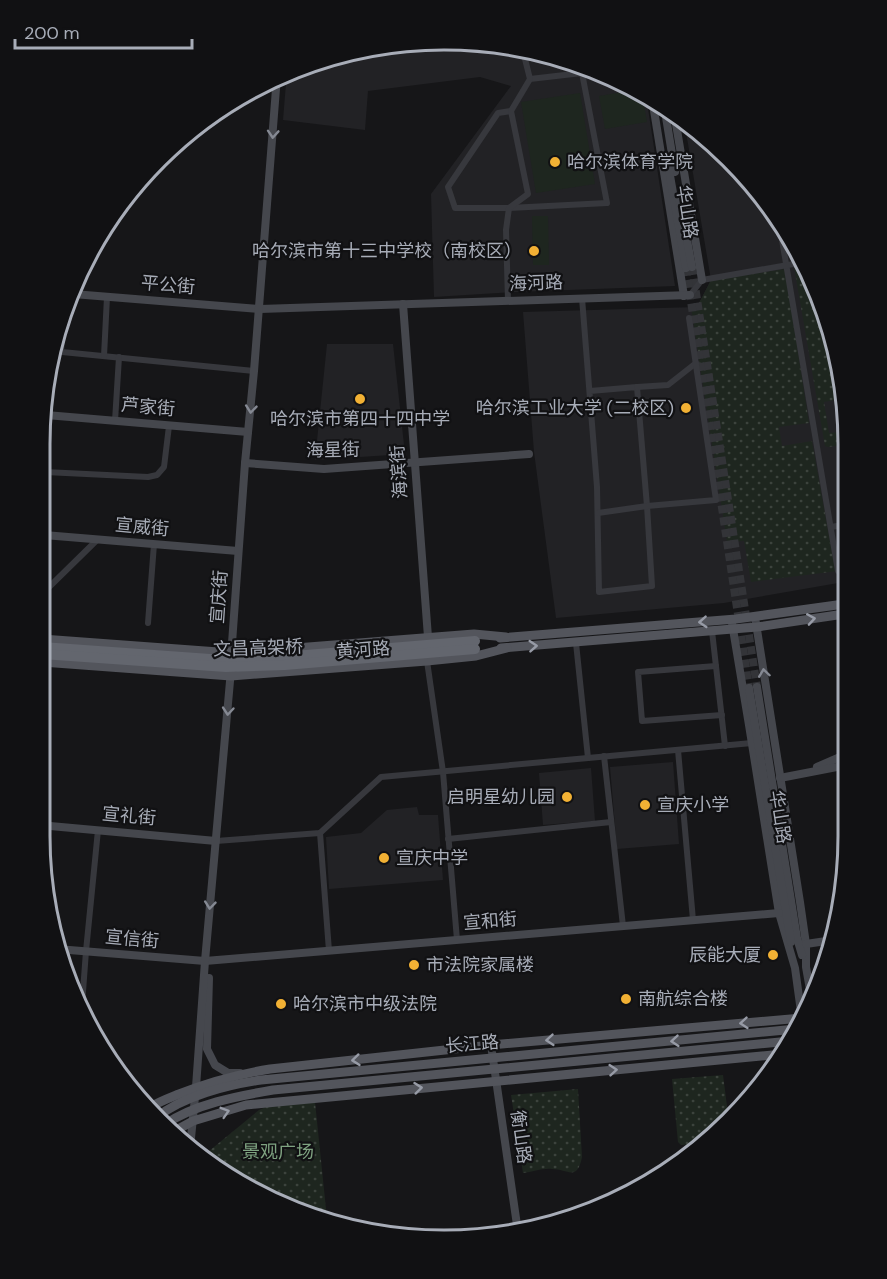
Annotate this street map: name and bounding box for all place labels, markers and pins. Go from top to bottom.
place label: 哈尔滨体育学院 [567,150,693,174]
marker: 哈尔滨体育学院 [548,155,562,169]
place label: 哈尔滨市第十三中学校（南校区） [252,239,522,263]
marker: 哈尔滨市第十三中学校（南校区） [527,244,541,258]
marker: 哈尔滨市第四十四中学 [353,392,367,406]
place label: 哈尔滨工业大学 (二校区) [476,396,674,420]
marker: 哈尔滨工业大学 (二校区) [679,401,693,415]
place label: 哈尔滨市第四十四中学 [270,407,450,431]
place label: 启明星幼儿园 [447,785,555,809]
marker: 启明星幼儿园 [560,790,574,804]
place label: 宣庆小学 [657,793,729,817]
marker: 宣庆小学 [638,798,652,812]
place label: 宣庆中学 [396,846,468,870]
marker: 宣庆中学 [377,851,391,865]
place label: 辰能大厦 [689,943,761,967]
marker: 辰能大厦 [766,948,780,962]
place label: 市法院家属楼 [426,953,534,977]
marker: 市法院家属楼 [407,958,421,972]
place label: 南航综合楼 [638,987,728,1011]
place label: 哈尔滨市中级法院 [293,992,437,1016]
marker: 南航综合楼 [619,992,633,1006]
marker: 哈尔滨市中级法院 [274,997,288,1011]

